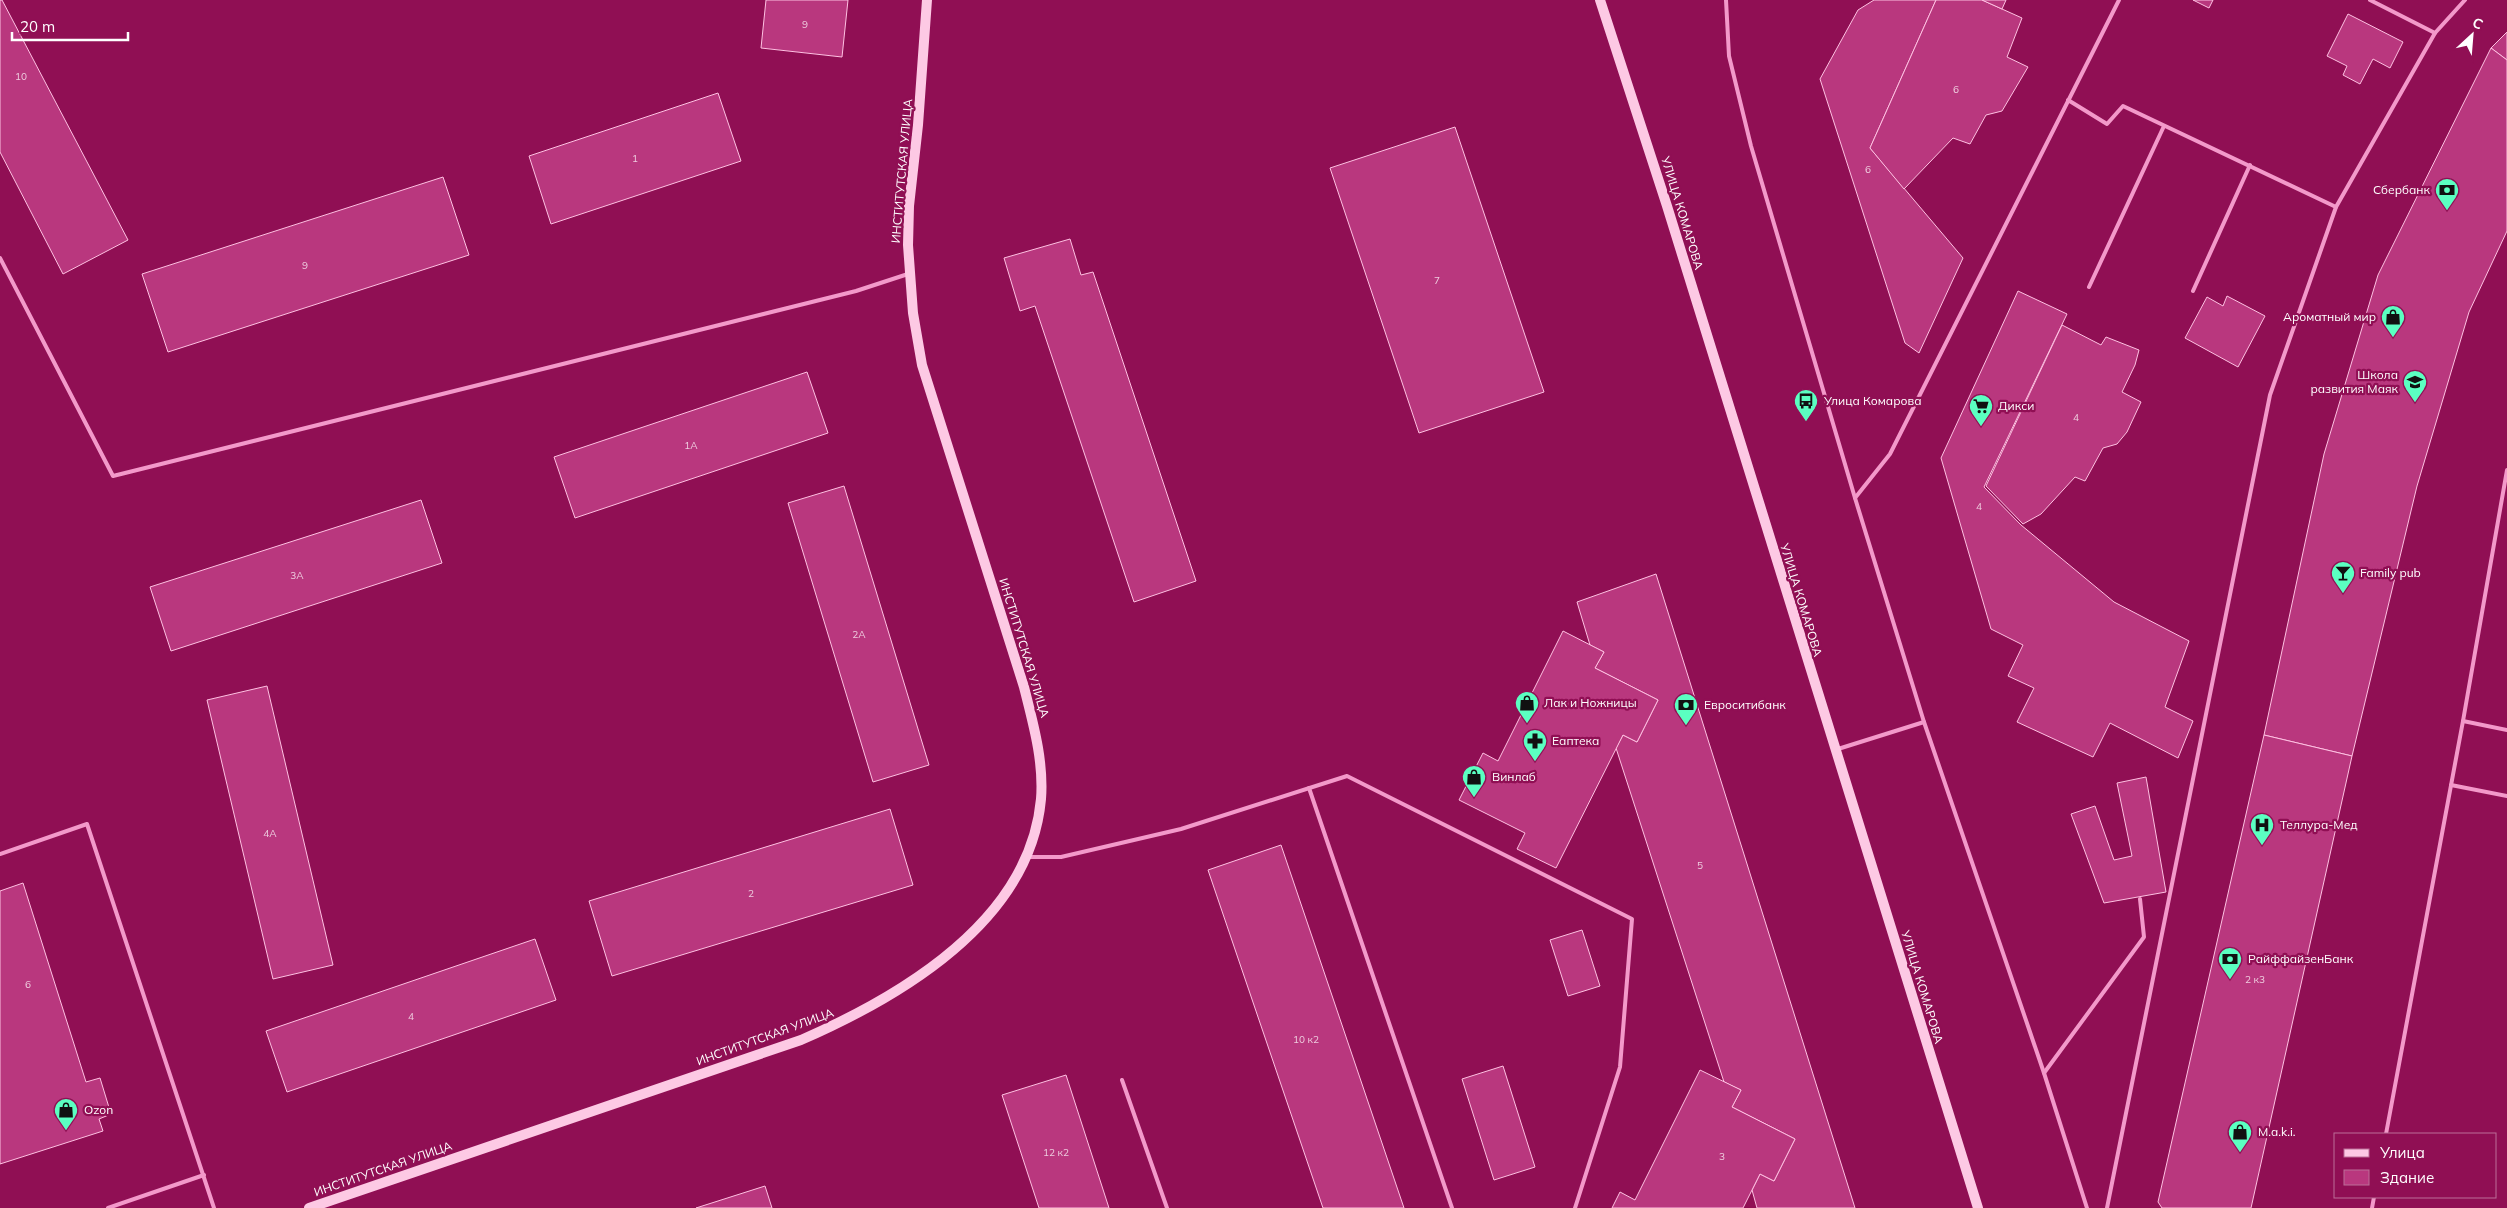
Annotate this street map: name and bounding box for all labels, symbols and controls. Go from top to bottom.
scale bar [12,10,129,42]
north arrow [2447,10,2497,60]
text: С [2469,13,2486,34]
text: 20 m [20,17,55,36]
house number: 9 [802,18,808,31]
house number: 10 [15,70,27,83]
house number: 6 [1953,83,1959,96]
street label: ИНСТИТУТСКАЯ УЛИЦА [888,98,915,244]
house number: 1 [632,152,638,165]
street label: УЛИЦА КОМАРОВА [1658,153,1707,271]
house number: 6 [1865,163,1871,176]
bank icon: Сбербанк [2434,177,2460,211]
place label: Сбербанк [2373,182,2431,197]
house number: 9 [302,259,308,272]
house number: 7 [1434,274,1440,287]
shop icon: Ароматный мир [2380,304,2406,338]
place label: Ароматный мир [2283,309,2376,324]
place label: Школа развития Маяк [2310,367,2399,396]
school or university icon: Школа развития Маяк [2402,369,2428,403]
bus stop icon: Улица Комарова [1793,388,1819,422]
place label: Улица Комарова [1823,393,1921,408]
supermarket icon: Дикси [1968,393,1994,427]
place label: Дикси [1998,398,2034,413]
house number: 4 [2073,411,2079,424]
house number: 1А [684,439,698,452]
house number: 4 [1976,500,1982,513]
street label: УЛИЦА КОМАРОВА [1777,540,1826,658]
bar icon: Family pub [2330,560,2356,594]
place label: Family pub [2360,565,2421,580]
house number: 3А [290,569,304,582]
street label: ИНСТИТУТСКАЯ УЛИЦА [996,576,1053,720]
house number: 2А [852,628,866,641]
shop icon: Лак и Ножницы [1514,690,1540,724]
bank icon: Евроситибанк [1673,692,1699,726]
place label: Лак и Ножницы [1544,695,1637,710]
place label: Евроситибанк [1704,697,1786,712]
pharmacy icon: Еаптека [1522,728,1548,762]
place label: Еаптека [1552,733,1599,748]
shop icon: Винлаб [1461,764,1487,798]
place label: Винлаб [1492,769,1536,784]
hospital icon: Теллура-Мед [2249,812,2275,846]
place label: Теллура-Мед [2280,817,2358,832]
house number: 4А [263,827,277,840]
house number: 5 [1697,859,1703,872]
house number: 2 [748,887,754,900]
street label: УЛИЦА КОМАРОВА [1898,927,1947,1045]
bank icon: РайффайзенБанк [2217,946,2243,980]
place label: РайффайзенБанк [2248,951,2354,966]
house number: 2 к3 [2245,973,2265,986]
house number: 6 [25,978,31,991]
street label: ИНСТИТУТСКАЯ УЛИЦА [694,1005,836,1068]
house number: 4 [408,1010,414,1023]
house number: 10 к2 [1293,1033,1319,1046]
shop icon: Ozon [53,1097,79,1131]
place label: Ozon [84,1102,113,1117]
shop icon: M.a.k.i. [2227,1119,2253,1153]
place label: M.a.k.i. [2258,1124,2296,1139]
legend [2334,1133,2497,1198]
street label: ИНСТИТУТСКАЯ УЛИЦА [312,1138,454,1199]
text: Улица [2379,1143,2425,1162]
house number: 12 к2 [1043,1146,1069,1159]
house number: 3 [1719,1150,1725,1163]
text: Здание [2380,1168,2434,1187]

